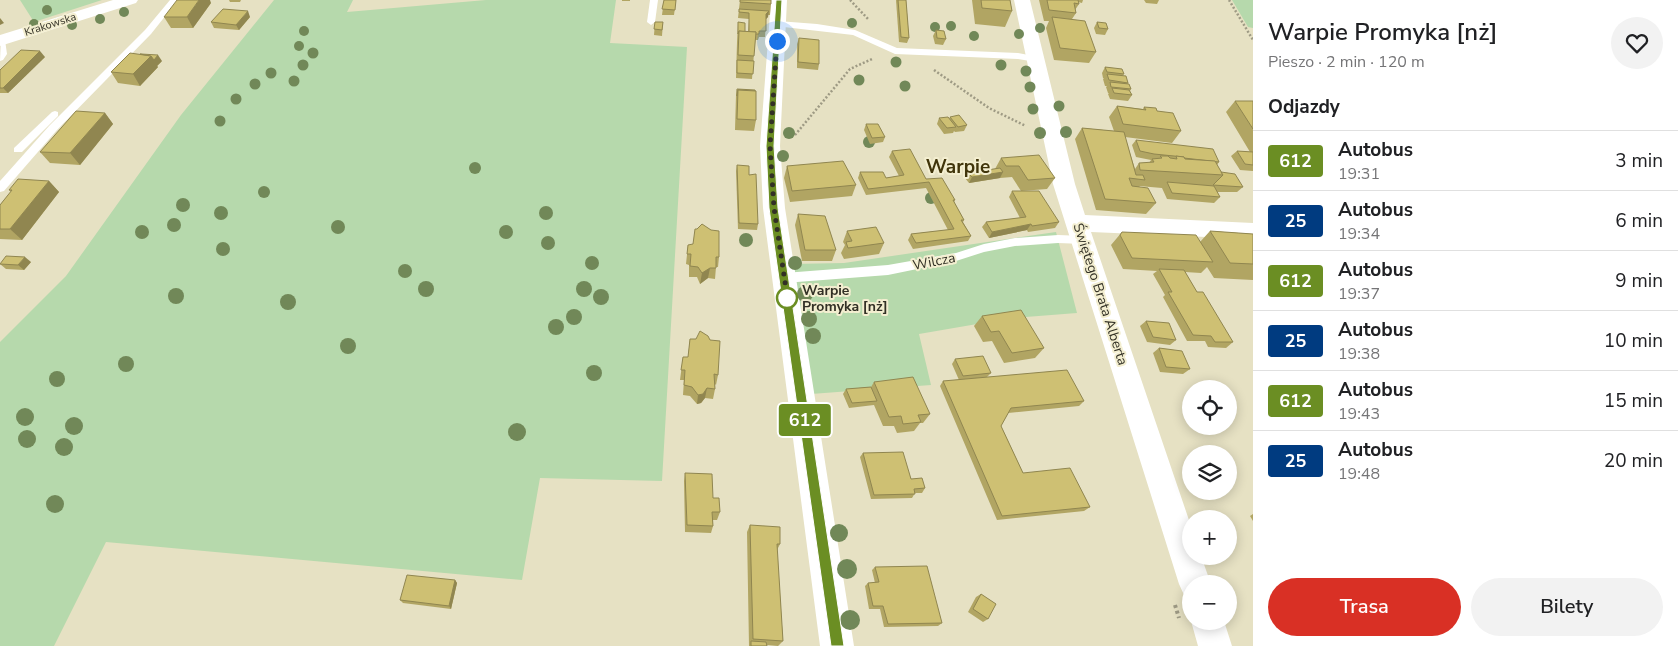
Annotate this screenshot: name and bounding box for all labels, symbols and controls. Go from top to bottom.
street label: Krakowska [22,9,78,40]
text: Warpie Promyka [nż] [1268,16,1497,48]
button: heart [1611,17,1663,69]
your location [765,29,790,54]
text: Pieszo · 2 min · 120 m [1268,51,1425,73]
text: Odjazdy [1268,94,1340,120]
text: Autobus [1338,137,1413,163]
text: 3 min [1615,148,1663,174]
text: 612 [1279,149,1312,173]
district label: Warpie [926,154,990,180]
text: 19:31 [1338,163,1380,185]
text: Autobus [1338,197,1413,223]
text: 6 min [1615,208,1663,234]
text: 25 [1285,209,1306,233]
street label: Świętego Brata Alberta [1069,221,1132,368]
text: 19:34 [1338,223,1380,245]
street label: Wilcza [911,248,957,275]
text: Autobus [1338,257,1413,283]
text: 9 min [1615,268,1663,294]
text: 612 [1279,269,1312,293]
place label: Warpie Promyka [nż] [802,281,888,316]
text: 19:37 [1338,283,1380,305]
marker: Warpie Promyka [nż] [776,287,798,309]
text: Autobus [1338,317,1413,343]
text: 10 min [1604,328,1663,354]
text: 25 [1285,329,1306,353]
text: 19:38 [1338,343,1380,365]
text: Autobus [1338,377,1413,403]
map controls [1182,380,1237,630]
button: locate [1182,380,1237,435]
text: 15 min [1604,388,1663,414]
text: 612 [1279,389,1312,413]
text: 19:43 [1338,403,1380,425]
line badge: 612 [776,404,834,436]
text: 612 [789,408,821,432]
text: Autobus [1338,437,1413,463]
button: layers [1182,445,1237,500]
text: 20 min [1604,448,1663,474]
text: 25 [1285,449,1306,473]
text: 19:48 [1338,463,1380,485]
button: + [1182,510,1237,565]
button: − [1182,575,1237,630]
button: Trasa [1268,578,1461,636]
button: Bilety [1471,578,1663,636]

